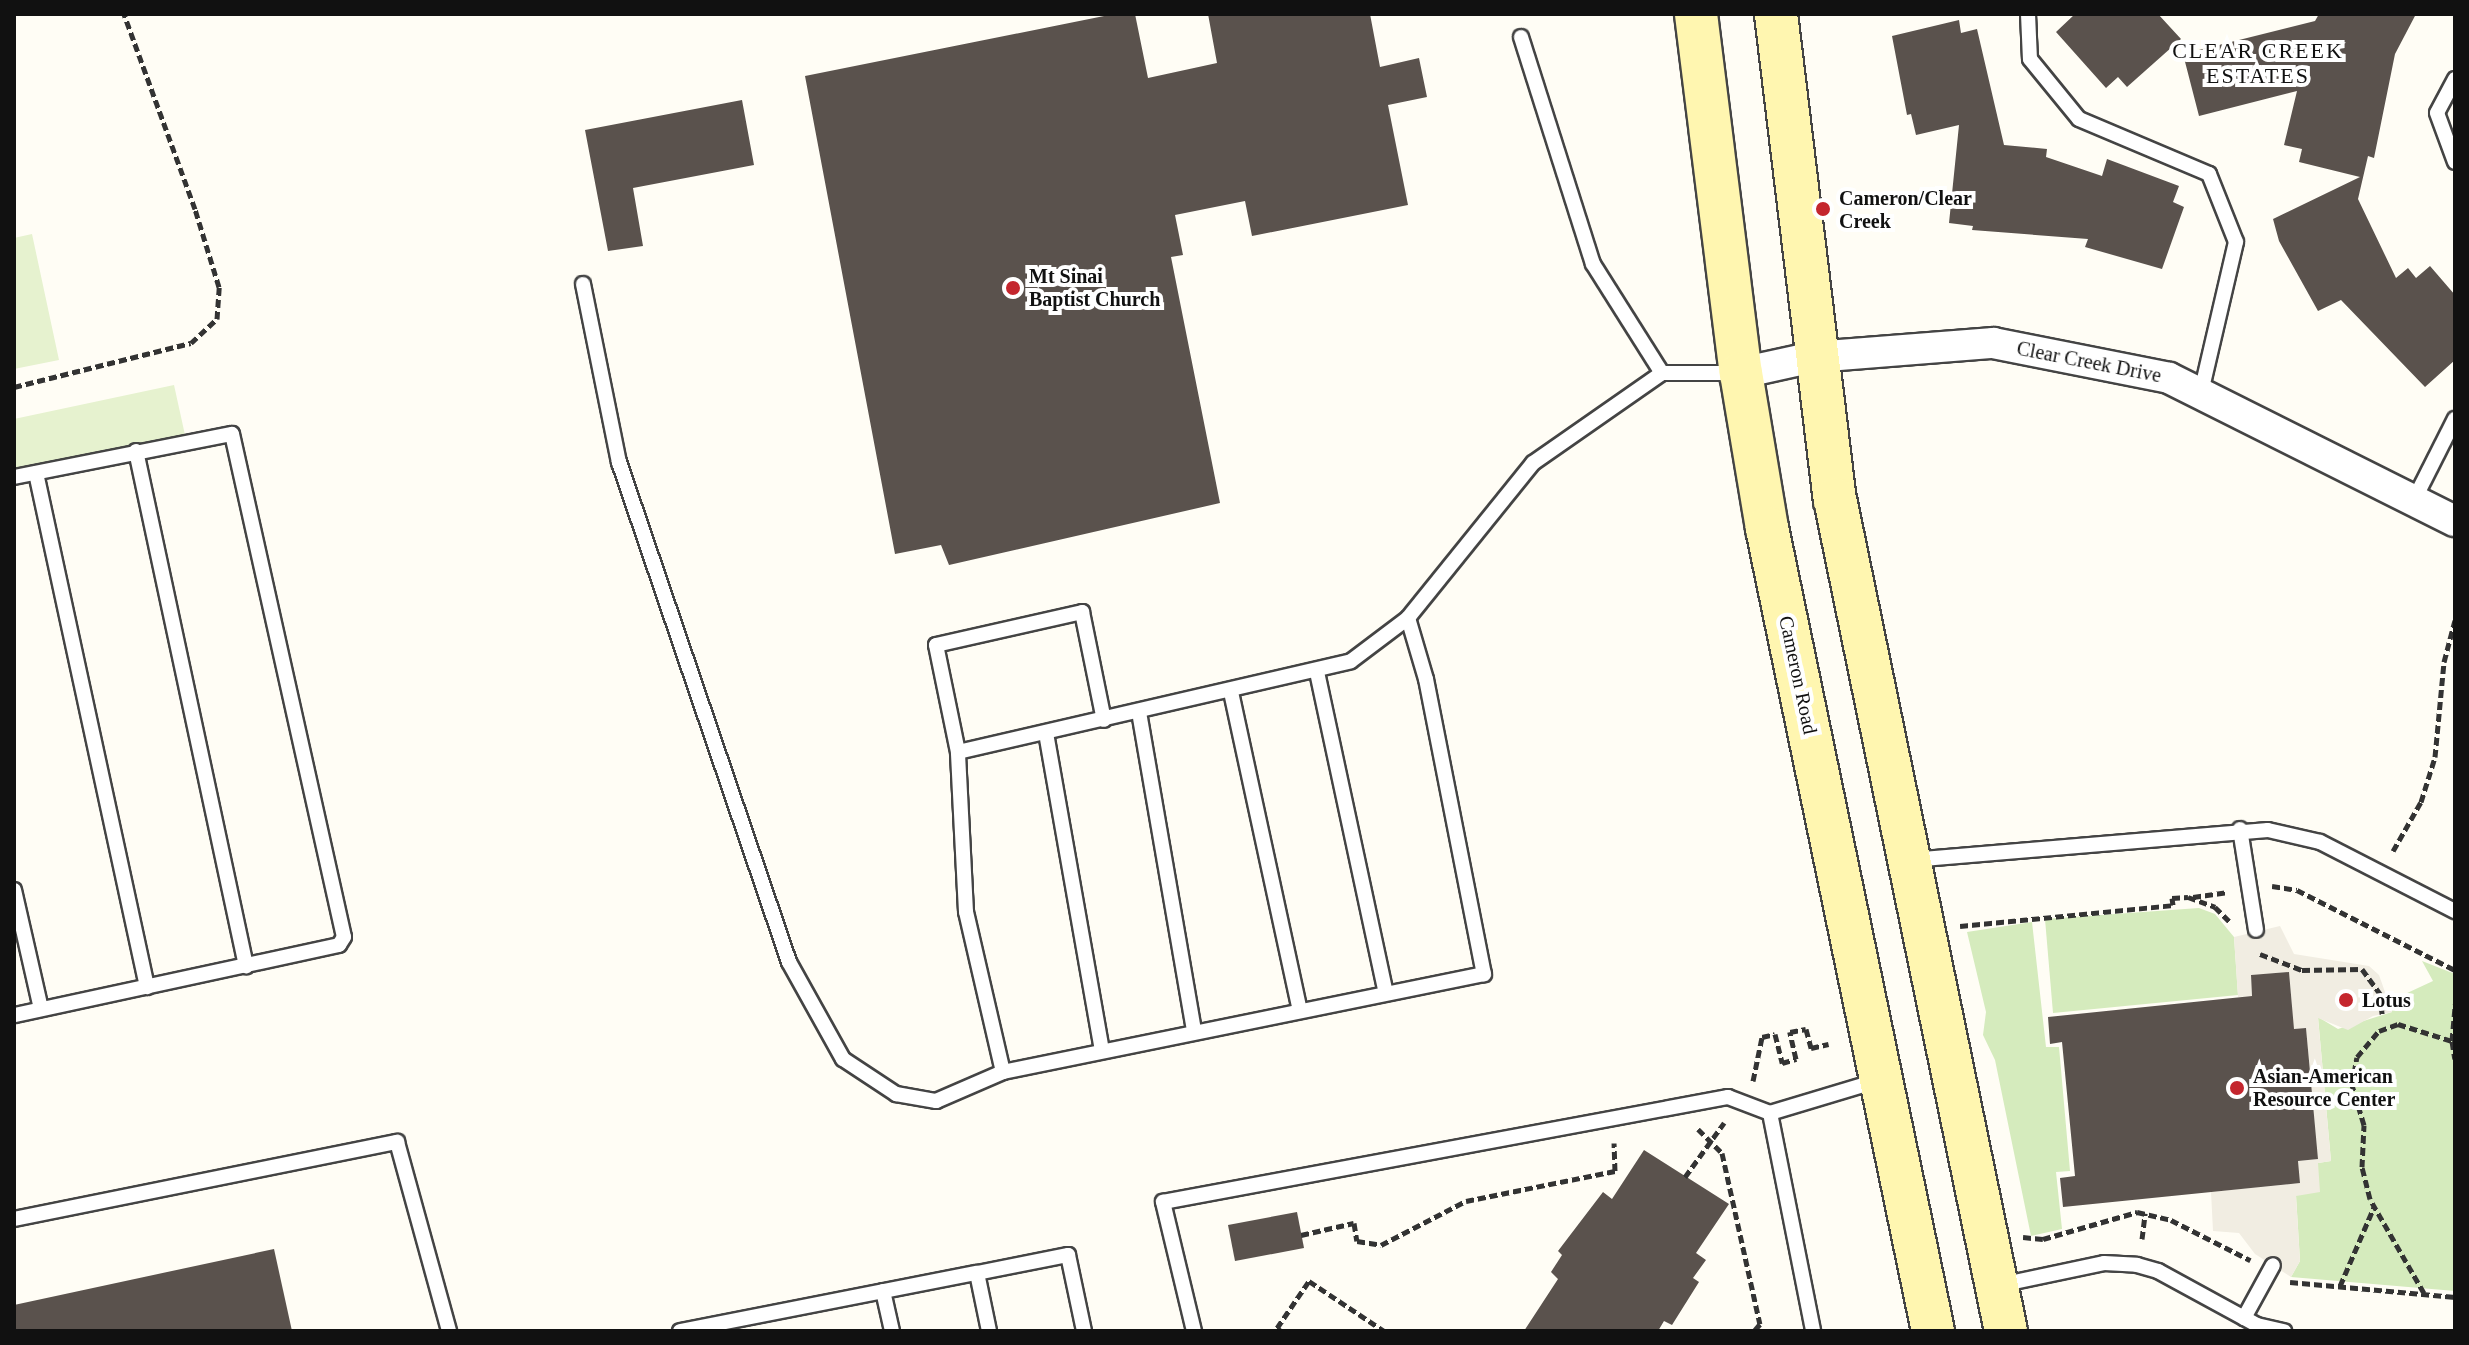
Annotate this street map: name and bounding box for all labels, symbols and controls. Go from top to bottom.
district label: CLEAR CREEK ESTATES [2172,37,2344,88]
place label: Cameron/Clear Creek [1839,186,1972,233]
marker: Cameron/Clear Creek [1814,200,1832,218]
place label: Mt Sinai Baptist Church [1029,264,1160,311]
marker: Mt Sinai Baptist Church [1004,279,1022,297]
street label: Clear Creek Drive [2015,336,2163,388]
street label: Cameron Road [1774,614,1822,736]
place label: Lotus [2362,988,2411,1012]
marker: Lotus [2337,991,2355,1009]
place label: Asian-American Resource Center [2253,1064,2395,1111]
marker: Asian-American Resource Center [2228,1079,2246,1097]

